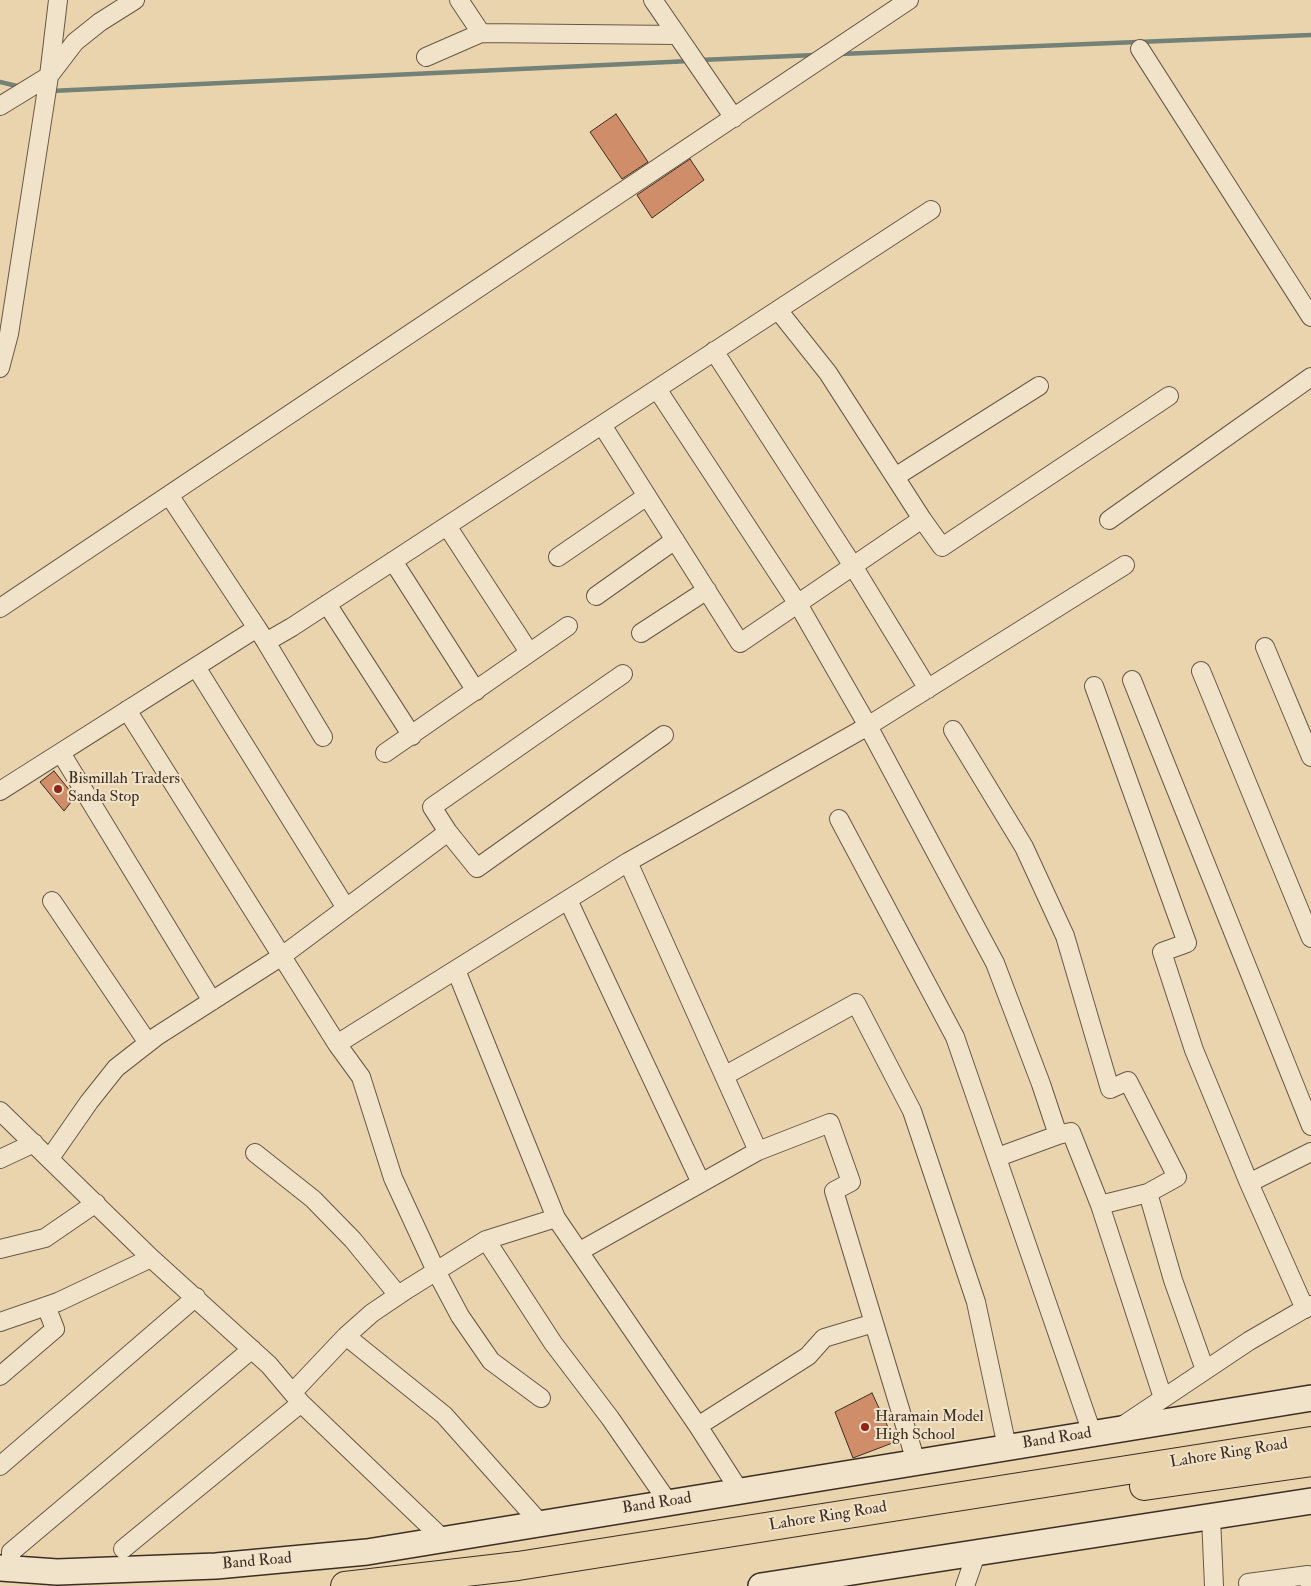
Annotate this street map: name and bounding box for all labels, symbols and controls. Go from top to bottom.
place label: Bismillah Traders Sanda Stop [68,770,180,808]
marker: Bismillah Traders Sanda Stop [52,783,64,795]
place label: Haramain Model High School [875,1408,984,1446]
marker: Haramain Model High School [859,1421,871,1433]
street label: Band Road [1021,1424,1093,1454]
street label: Lahore Ring Road [1169,1435,1289,1473]
street label: Band Road [621,1489,693,1519]
street label: Lahore Ring Road [768,1498,888,1536]
street label: Band Road [221,1549,293,1575]

